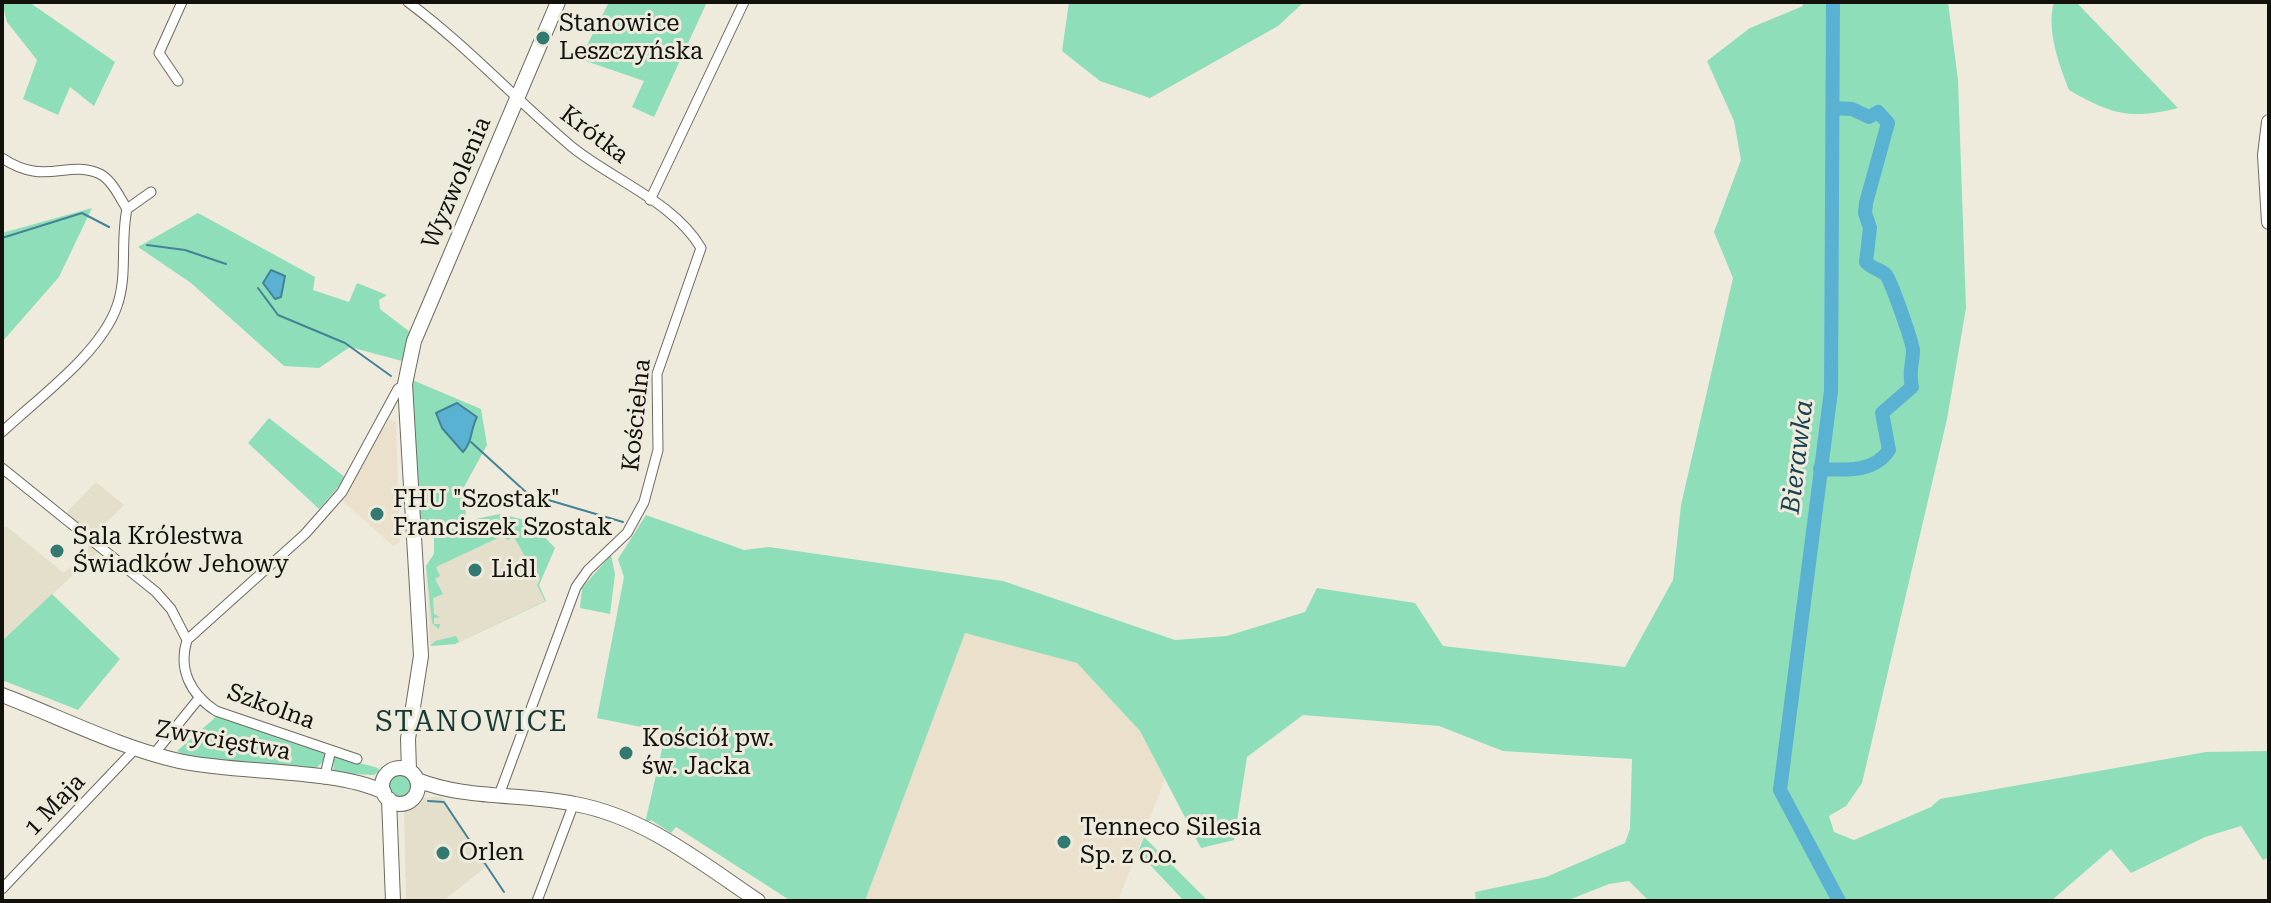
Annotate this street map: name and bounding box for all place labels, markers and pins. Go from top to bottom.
place label: Stanowice Leszczyńska [559,10,703,66]
marker: Stanowice Leszczyńska [534,29,552,47]
place label: FHU "Szostak" Franciszek Szostak [393,486,613,542]
marker: FHU "Szostak" Franciszek Szostak [368,505,386,523]
place label: Sala Królestwa Świadków Jehowy [73,523,289,579]
marker: Sala Królestwa Świadków Jehowy [48,542,66,560]
place label: Lidl [491,556,536,584]
marker: Lidl [466,561,484,579]
place label: Kościół pw. św. Jacka [642,725,774,781]
marker: Kościół pw. św. Jacka [617,744,635,762]
place label: Tenneco Silesia Sp. z o.o. [1080,814,1261,870]
marker: Tenneco Silesia Sp. z o.o. [1055,833,1073,851]
place label: Orlen [459,839,524,867]
marker: Orlen [434,844,452,862]

